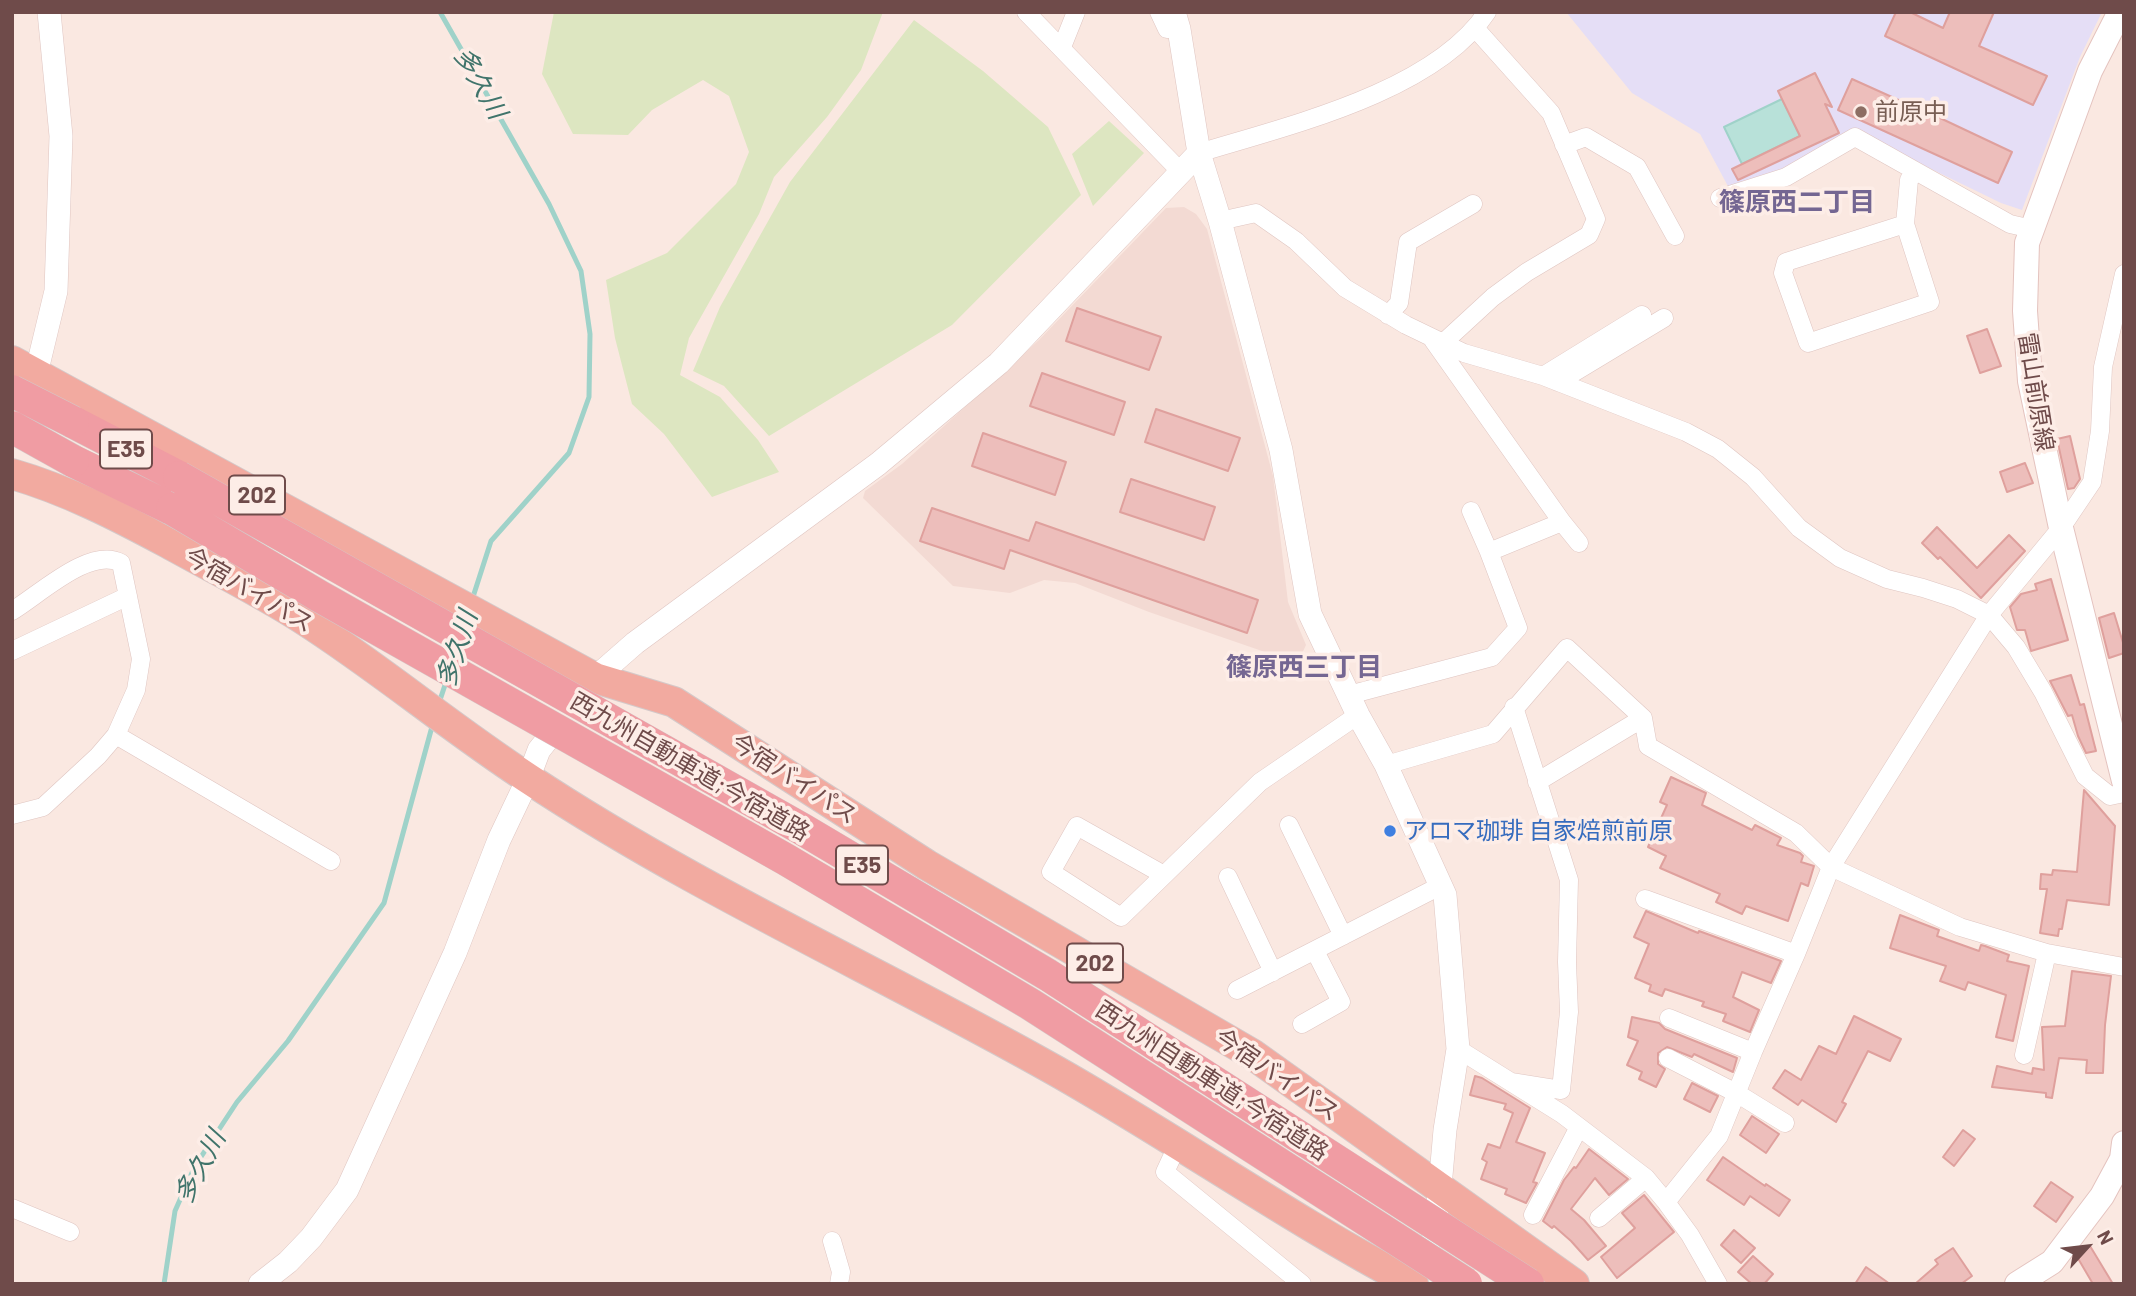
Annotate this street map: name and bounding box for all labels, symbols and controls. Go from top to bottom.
water label: 多久川 [447,41,513,125]
place label: 前原中 [1875,98,1947,126]
marker: 前原中 [1853,104,1869,120]
district label: 篠原西二丁目 [1719,186,1875,218]
street label: 雷山前原線 [2012,330,2060,454]
road number: E35 [100,430,152,468]
road number: 202 [229,475,285,514]
street label: 今宿バイパス [179,542,319,638]
water label: 多久川 [430,607,484,691]
district label: 篠原西三丁目 [1226,651,1382,683]
street label: 西九州自動車道;今宿道路 [565,687,815,847]
street label: 今宿バイパス [726,728,862,830]
place label: アロマ珈琲 自家焙煎前原 [1404,817,1673,845]
marker: アロマ珈琲 自家焙煎前原 [1382,823,1398,839]
road number: E35 [836,846,888,884]
road number: 202 [1067,944,1123,982]
street label: 西九州自動車道;今宿道路 [1090,995,1334,1167]
street label: 今宿バイパス [1209,1023,1345,1127]
water label: 多久川 [168,1125,232,1209]
north arrow [2052,1212,2122,1282]
text: N [2093,1226,2119,1248]

